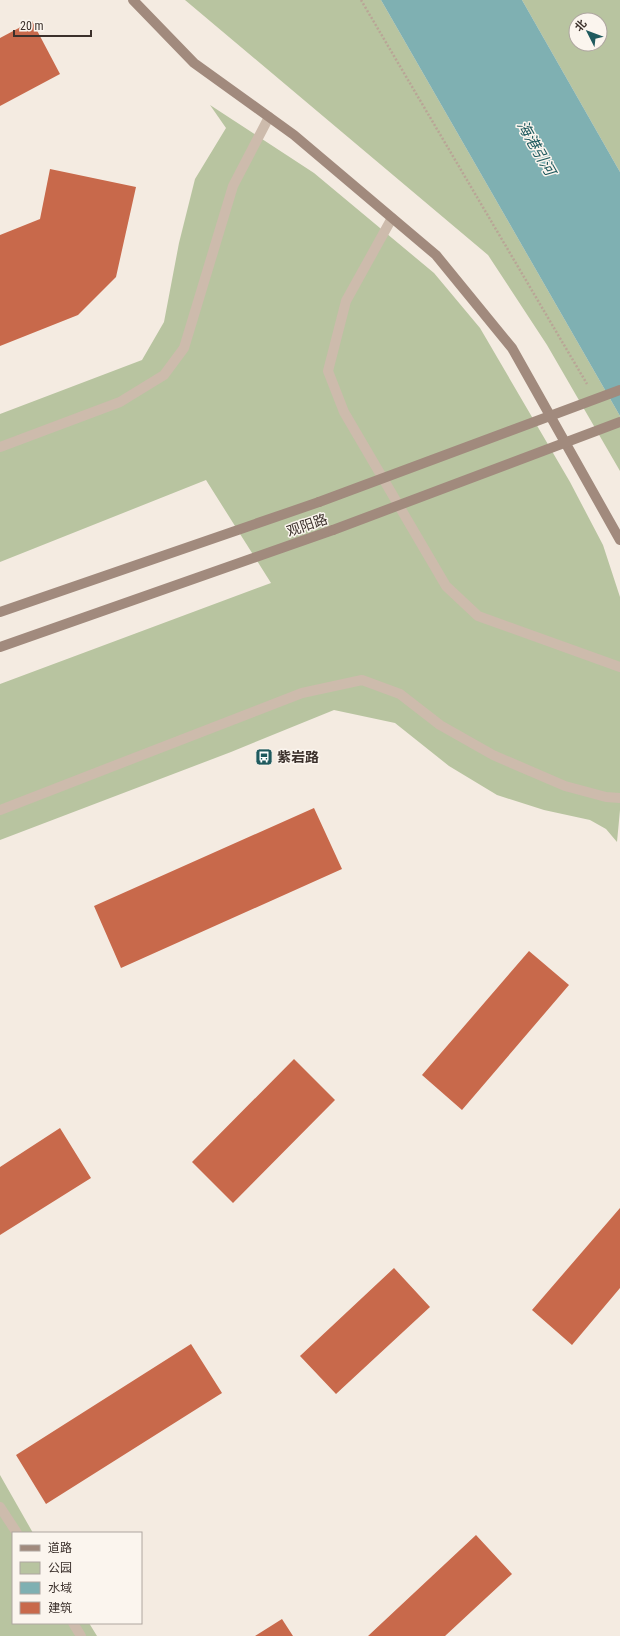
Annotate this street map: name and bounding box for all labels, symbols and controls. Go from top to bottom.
scale bar [14,12,91,38]
north arrow [568,12,608,52]
text: 北 [572,17,589,34]
text: 20 m [20,19,44,33]
water label: 海港引河 [513,118,560,181]
street label: 观阳路 [285,511,329,539]
bus stop icon: 紫岩路 [254,747,274,767]
place label: 紫岩路 [277,749,319,765]
legend [12,1532,142,1624]
text: 道路 [48,1541,72,1555]
text: 公园 [48,1561,72,1575]
text: 水域 [48,1581,72,1595]
text: 建筑 [48,1601,72,1615]

